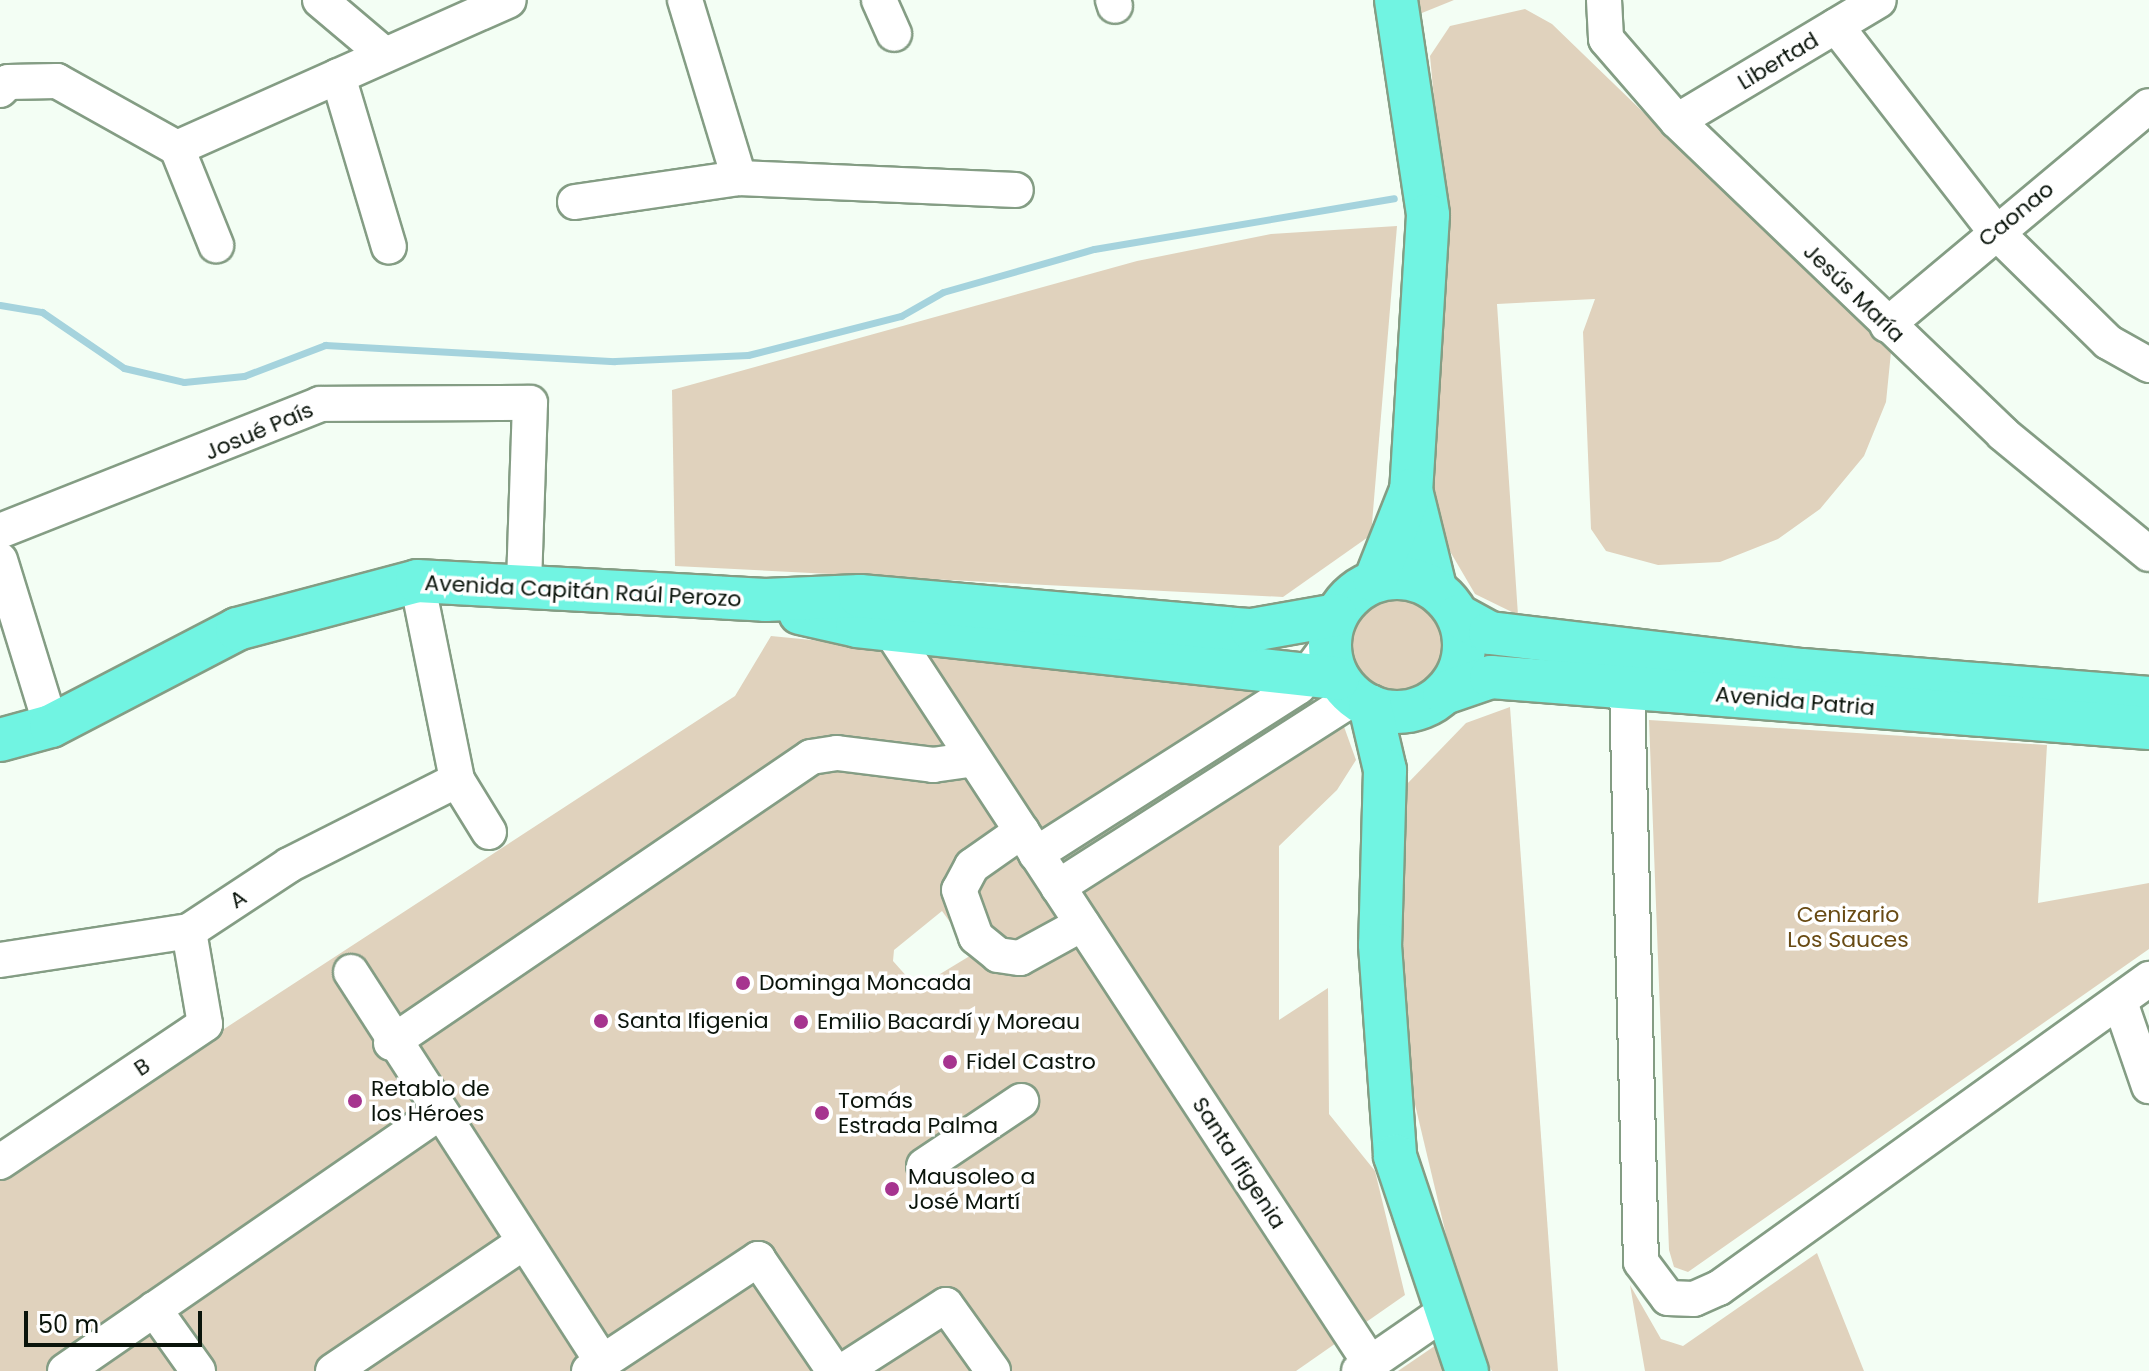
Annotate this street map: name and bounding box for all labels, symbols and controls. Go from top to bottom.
street label: Libertad [1733,27,1823,95]
street label: Caonao [1973,176,2059,252]
street label: Jesús María [1798,238,1910,348]
street label: Josué País [201,396,317,466]
street label: Avenida Capitán Raúl Perozo [424,570,742,612]
street label: Avenida Patria [1714,681,1876,721]
street label: A [225,884,251,914]
park label: Cenizario Los Sauces [1787,901,1909,952]
place label: Dominga Moncada [759,970,971,996]
marker: Dominga Moncada [734,974,752,992]
place label: Santa Ifigenia [617,1008,769,1034]
place label: Emilio Bacardí y Moreau [817,1009,1080,1035]
marker: Santa Ifigenia [592,1012,610,1030]
marker: Emilio Bacardí y Moreau [792,1013,810,1031]
place label: Fidel Castro [966,1049,1096,1075]
street label: B [129,1052,155,1082]
marker: Fidel Castro [941,1053,959,1071]
place label: Retablo de los Héroes [371,1075,490,1126]
place label: Tomás Estrada Palma [838,1087,998,1138]
marker: Retablo de los Héroes [346,1092,364,1110]
street label: Santa Ifigenia [1187,1092,1291,1234]
marker: Tomás Estrada Palma [813,1104,831,1122]
place label: Mausoleo a José Martí [908,1163,1035,1214]
marker: Mausoleo a José Martí [883,1180,901,1198]
scale bar [28,1295,206,1345]
text: 50 m [38,1308,99,1341]

